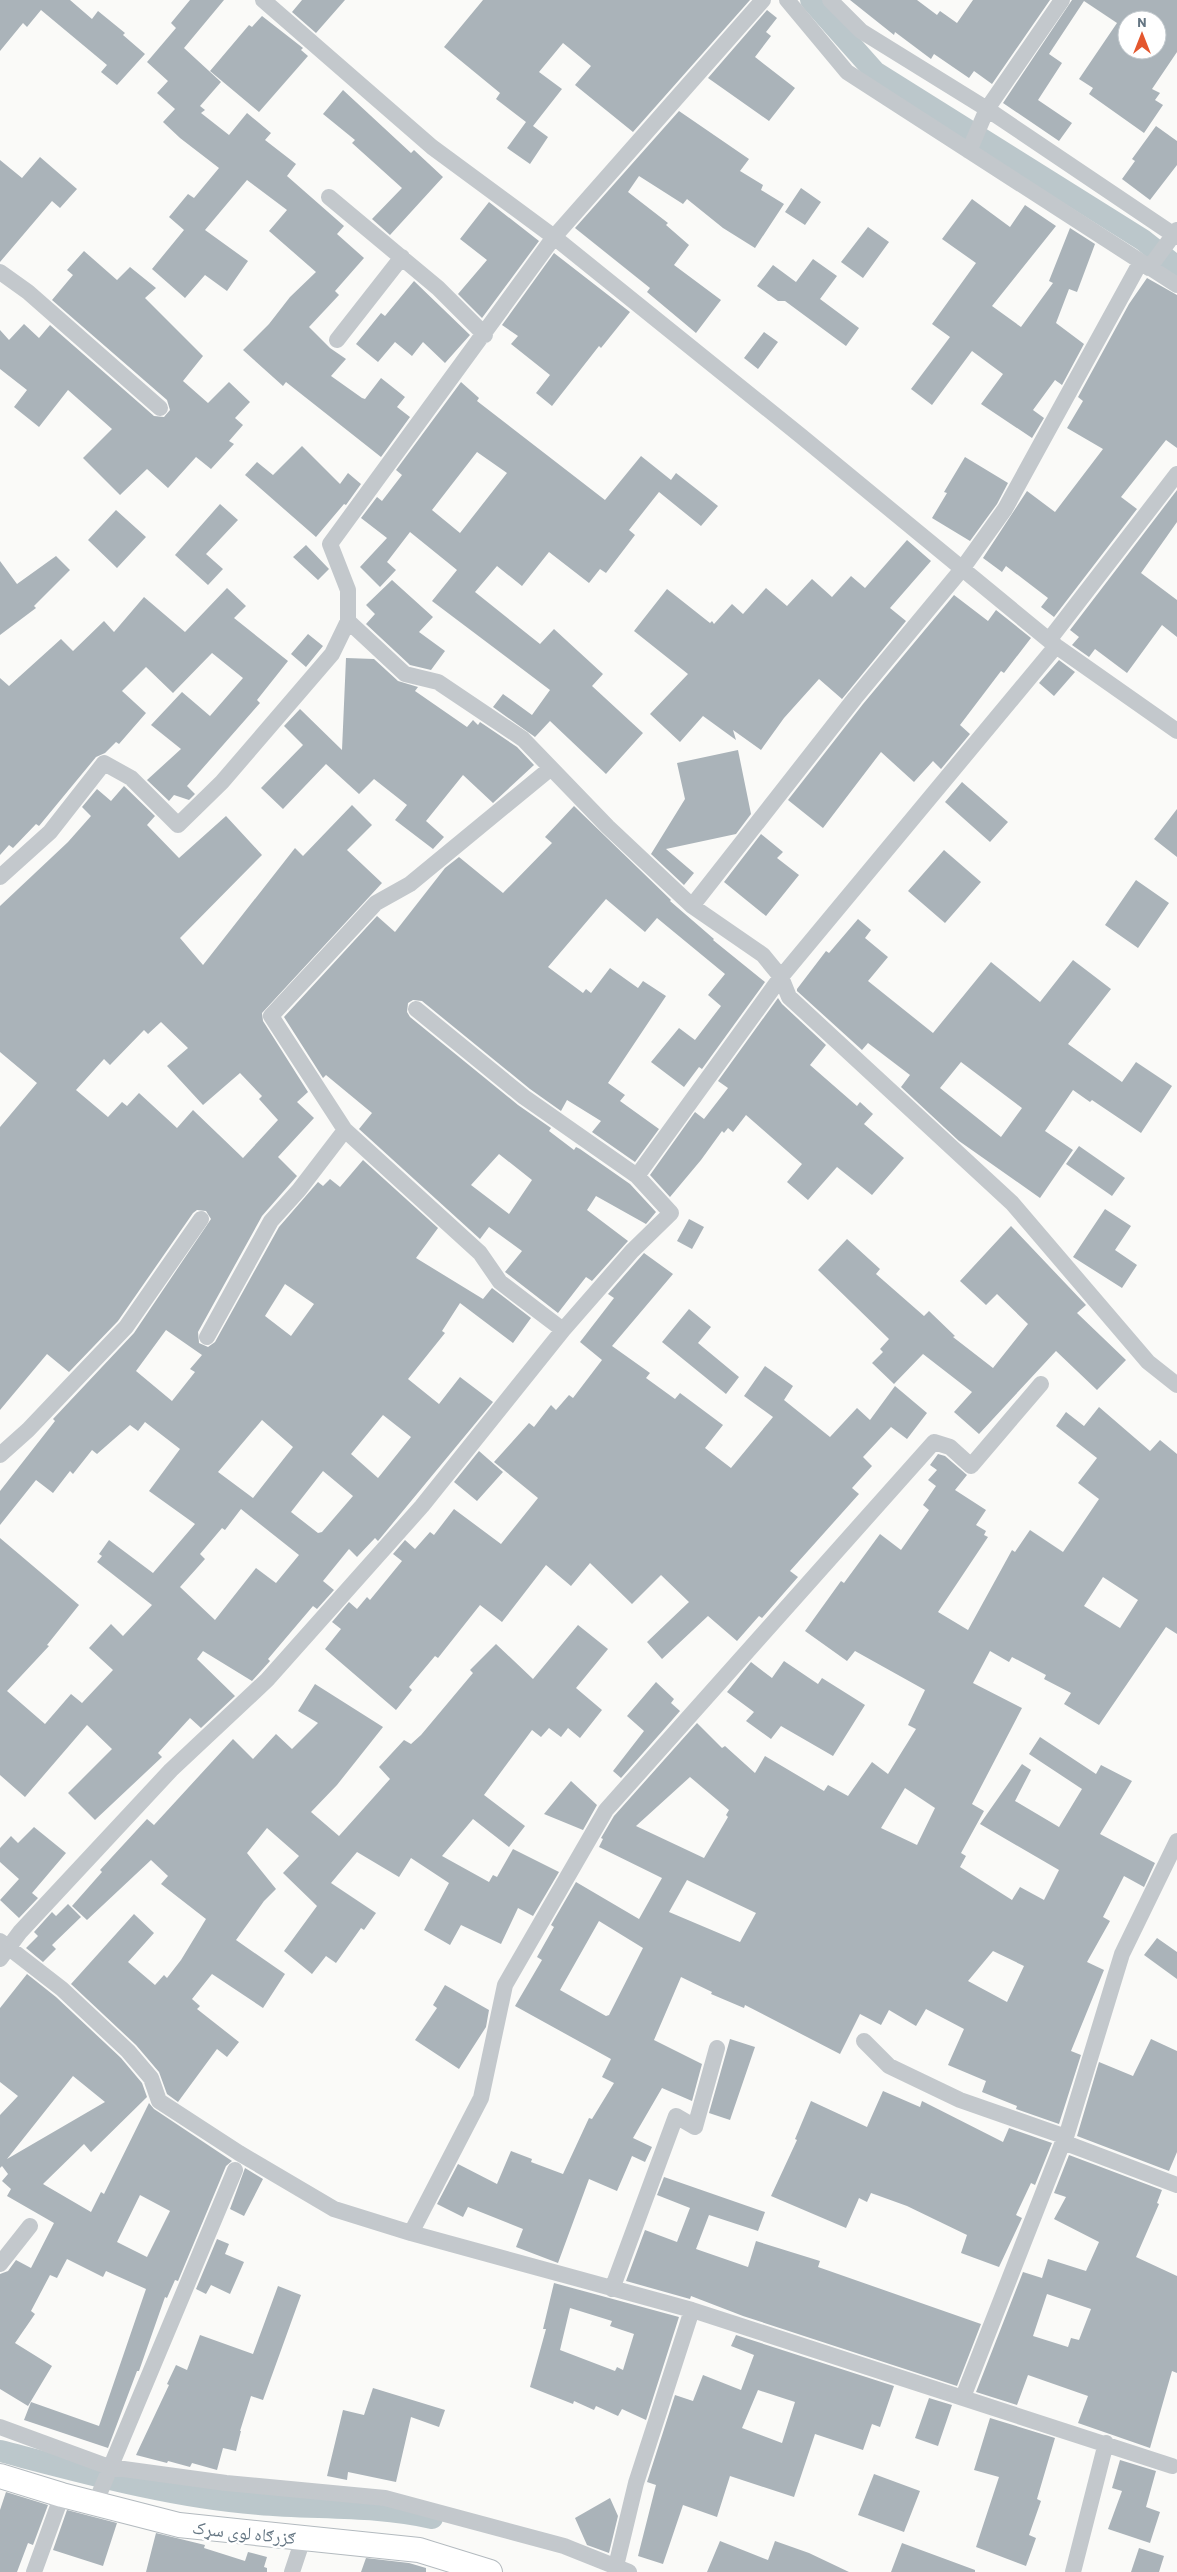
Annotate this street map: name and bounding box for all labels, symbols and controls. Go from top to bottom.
north arrow [1117,10,1167,60]
text: N [1137,13,1147,30]
street label: ګزرګاه لوی سړک [191,2516,297,2549]

